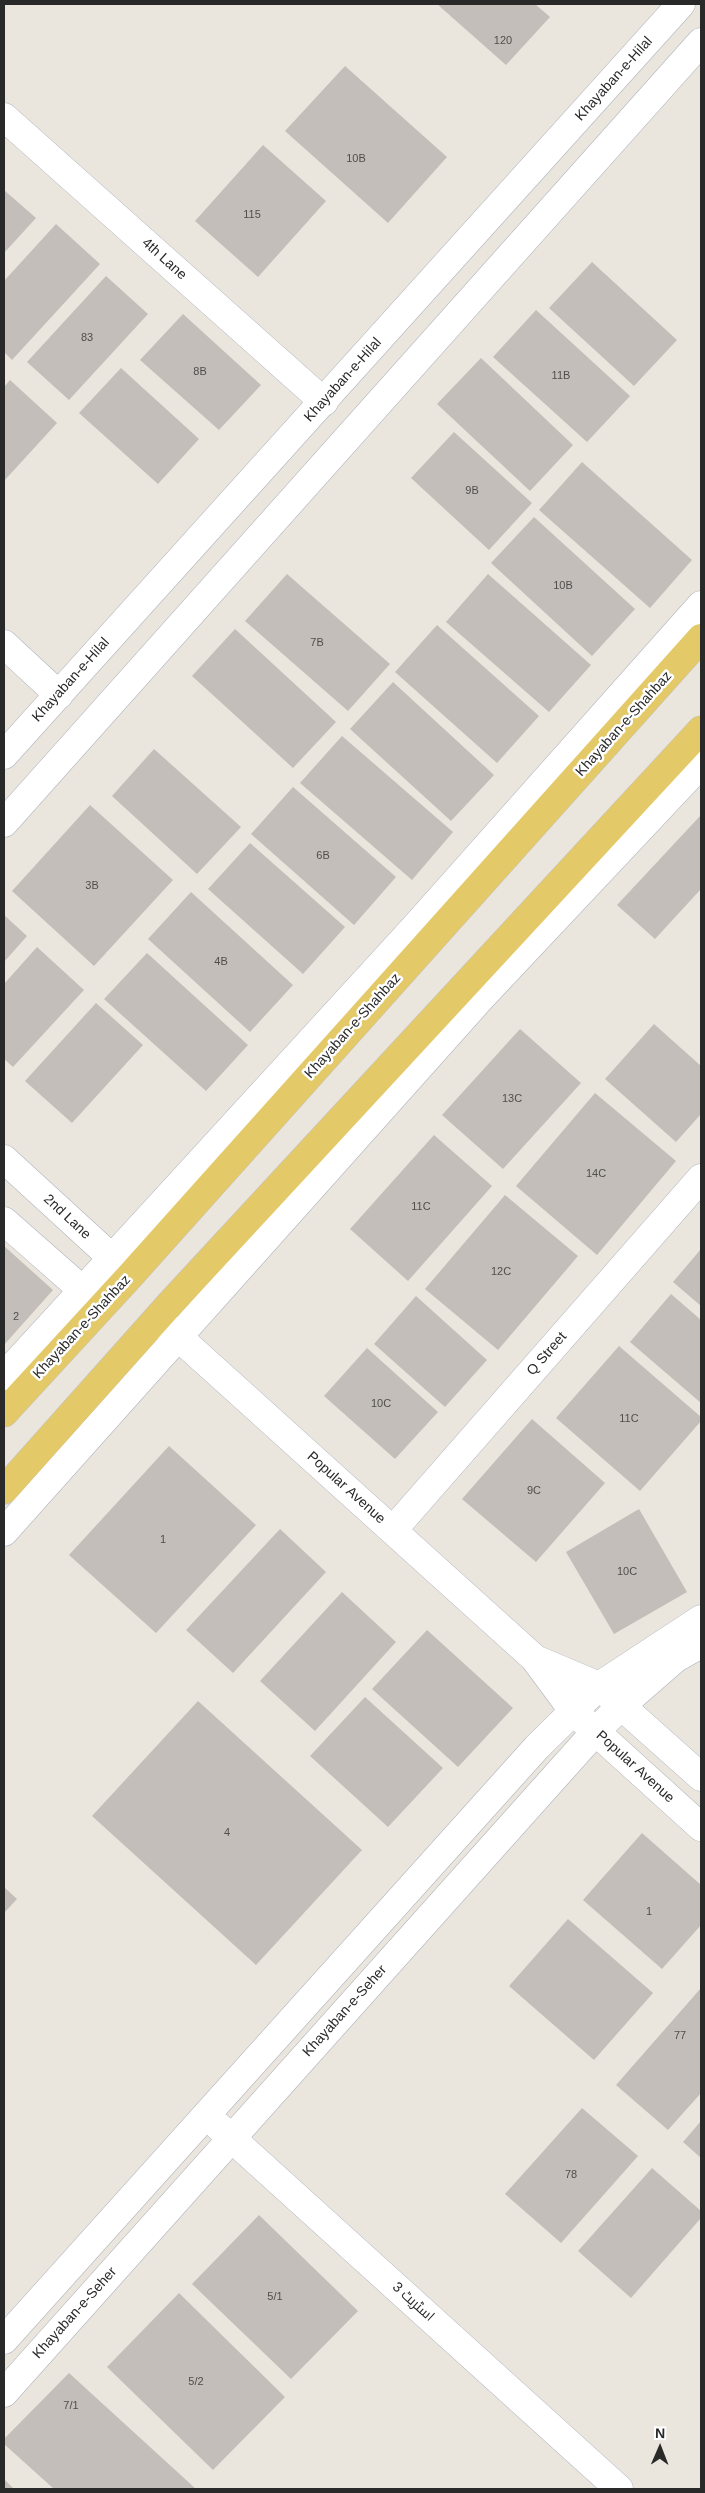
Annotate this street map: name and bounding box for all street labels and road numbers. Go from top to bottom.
street label: Khayaban-e-Hilal [572,33,656,125]
street label: 4th Lane [138,235,190,283]
street label: Khayaban-e-Hilal [301,334,385,426]
street label: Khayaban-e-Hilal [29,634,113,726]
street label: Khayaban-e-Shahbaz [572,668,676,780]
street label: Khayaban-e-Shahbaz [301,970,405,1082]
street label: 2nd Lane [40,1191,94,1243]
street label: Khayaban-e-Shahbaz [30,1272,134,1382]
street label: Q Street [524,1329,570,1379]
street label: Popular Avenue [303,1449,389,1527]
street label: Popular Avenue [592,1728,678,1806]
street label: Khayaban-e-Seher [299,1962,391,2060]
street label: Khayaban-e-Seher [29,2264,121,2362]
street label: اسٹریٹ 3 [389,2279,437,2325]

